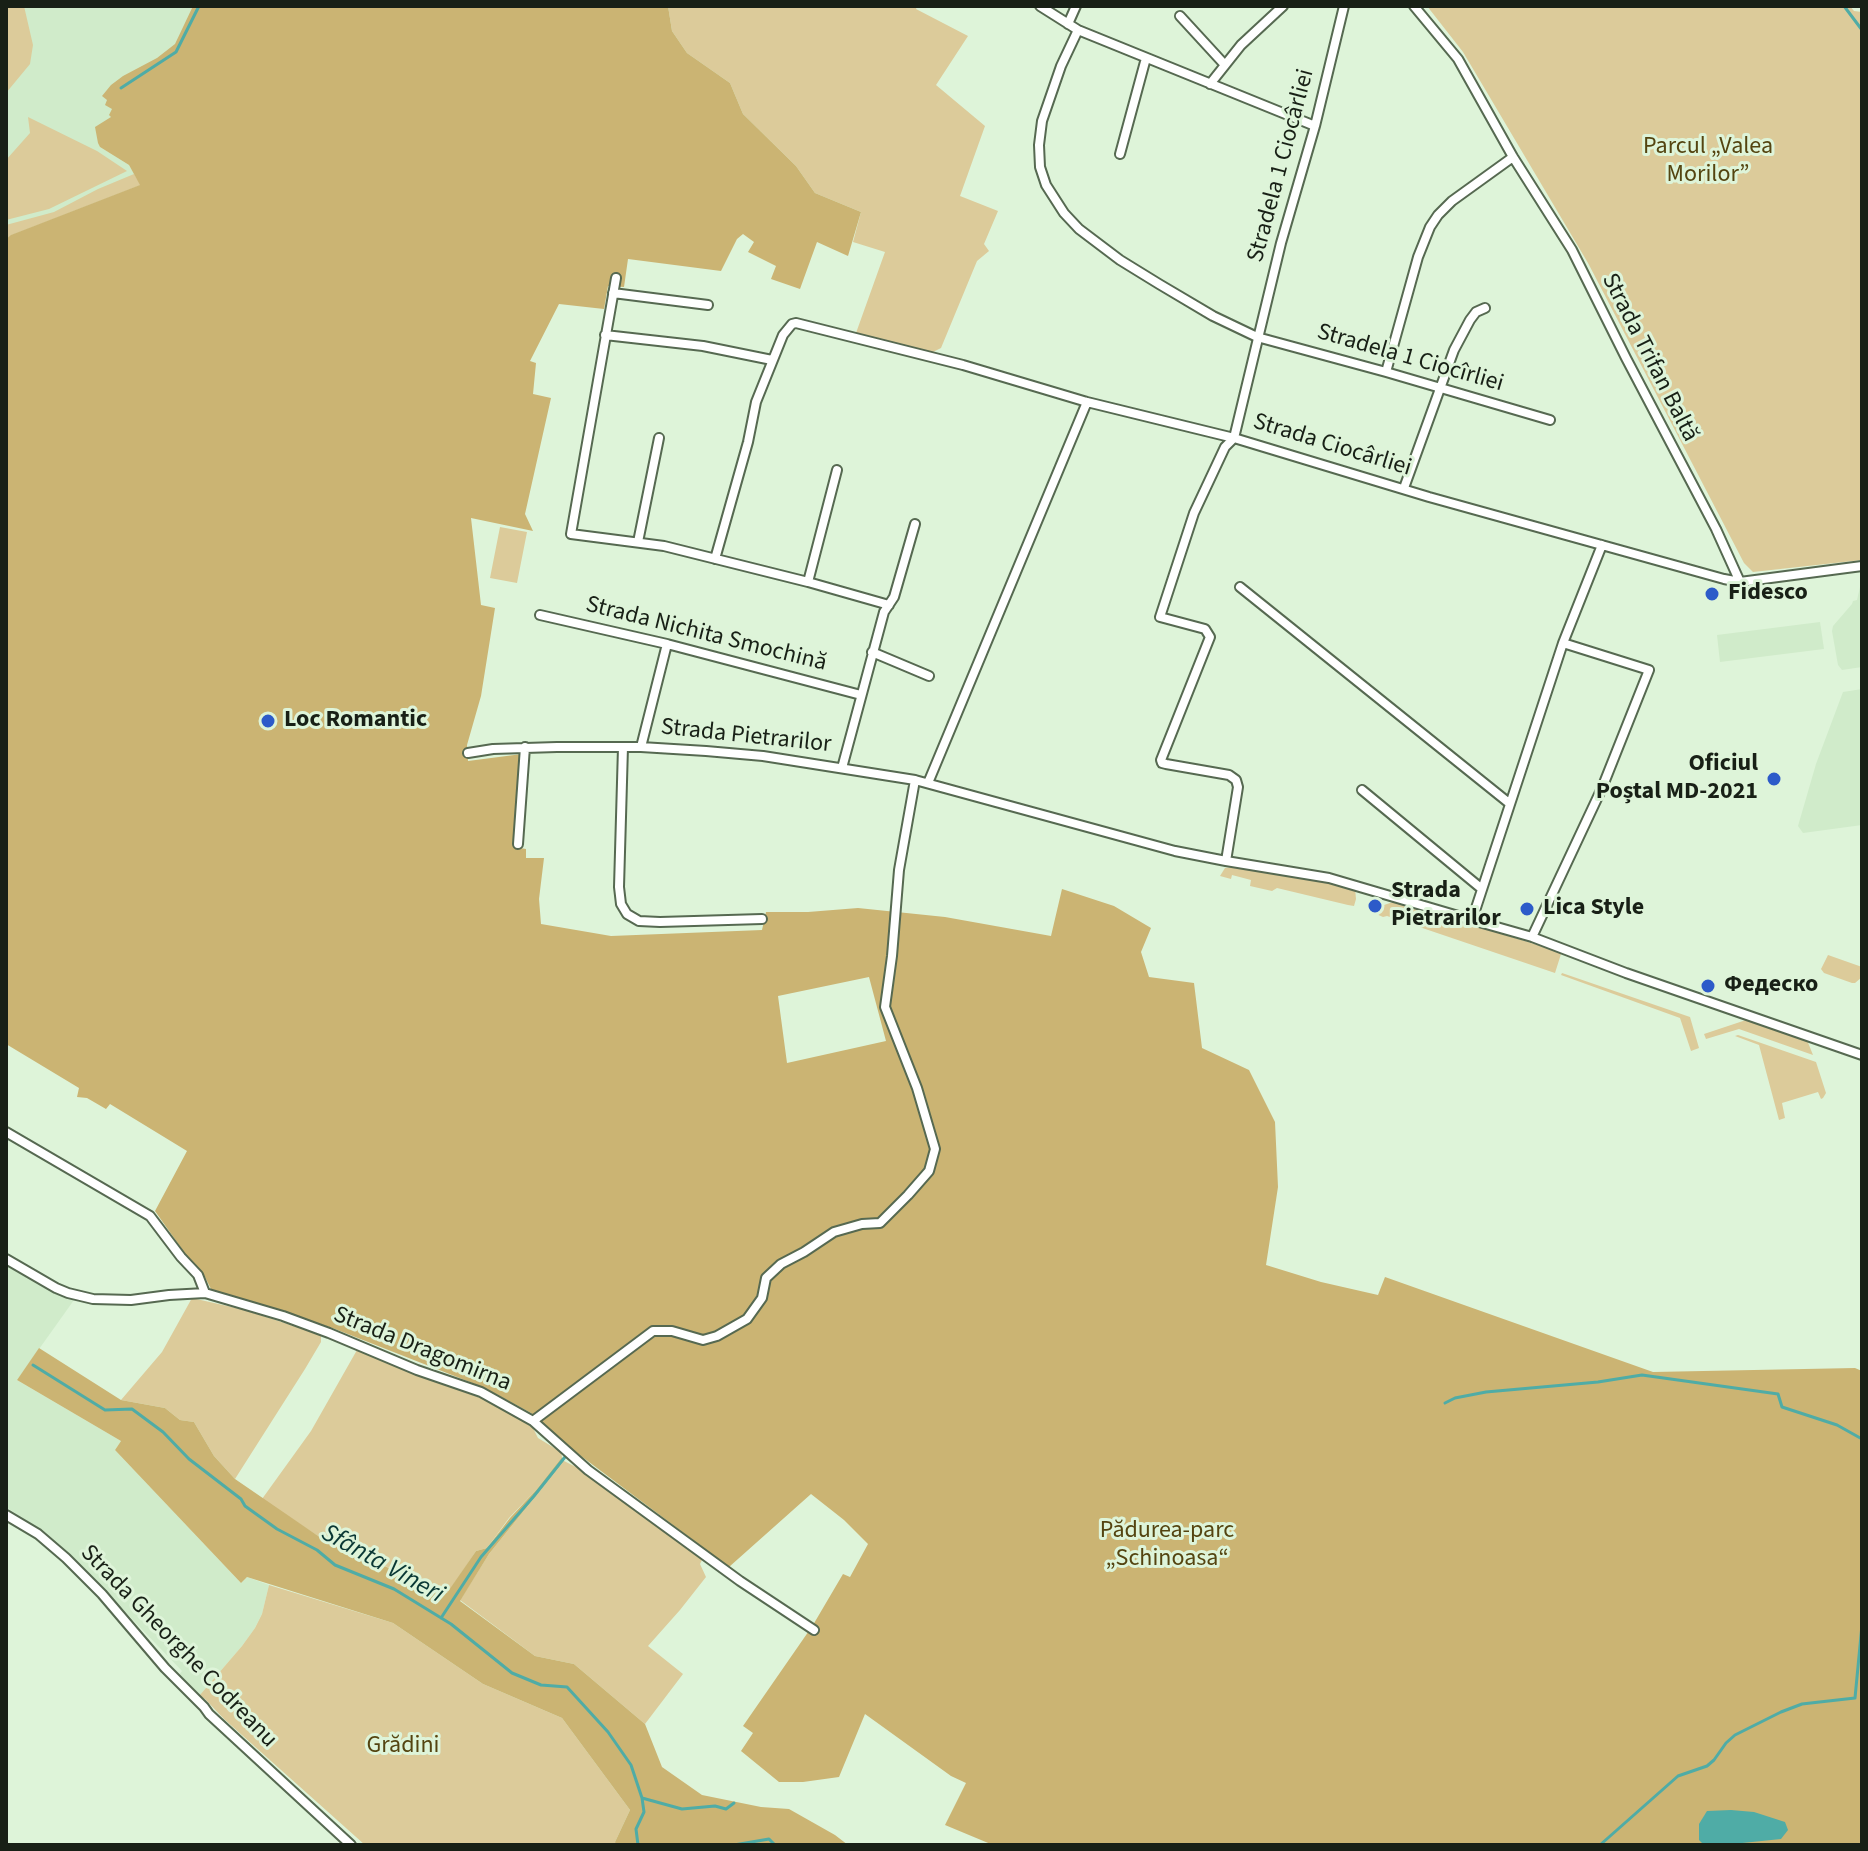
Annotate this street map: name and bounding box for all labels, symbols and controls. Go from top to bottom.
street label: Stradela 1 Ciocârliei [1242,66,1322,266]
park label: Parcul „Valea Morilor” [1643,134,1773,190]
street label: Strada Trifan Baltă [1594,269,1704,447]
street label: Stradela 1 Ciocîrliei [1313,319,1507,399]
street label: Strada Ciocârliei [1249,408,1415,484]
place label: Fidesco [1728,580,1808,608]
marker: Fidesco [1703,585,1721,603]
street label: Strada Nichita Smochină [583,591,829,679]
place label: Loc Romantic [284,707,427,735]
marker: Loc Romantic [259,712,277,730]
street label: Strada Pietrarilor [659,714,833,760]
place label: Oficiul Poștal MD-2021 [1596,751,1758,807]
marker: Oficiul Poștal MD-2021 [1765,770,1783,788]
place label: Strada Pietrarilor [1391,878,1501,934]
place label: Lica Style [1543,895,1644,923]
marker: Strada Pietrarilor [1366,897,1384,915]
marker: Lica Style [1518,900,1536,918]
place label: Федеско [1724,972,1818,1000]
marker: Федеско [1699,977,1717,995]
street label: Strada Dragomirna [329,1301,515,1399]
park label: Pădurea-parc „Schinoasa“ [1100,1518,1234,1574]
water label: Sfânta Vineri [315,1519,449,1611]
street label: Strada Gheorghe Codreanu [73,1539,283,1755]
park label: Grădini [367,1733,439,1761]

